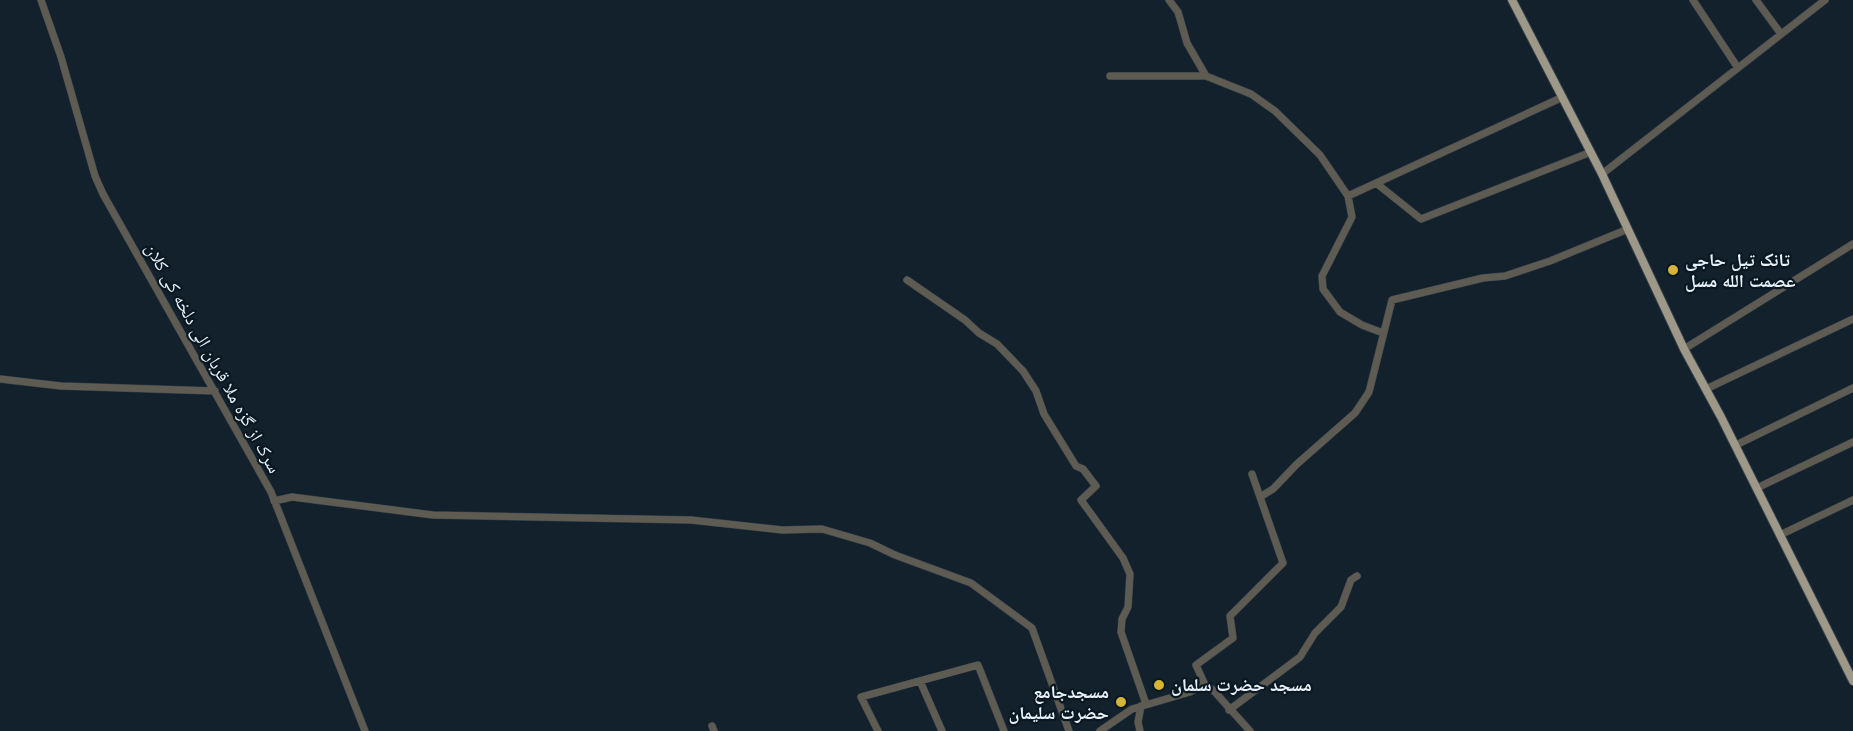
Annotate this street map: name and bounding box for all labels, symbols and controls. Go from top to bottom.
street label: سرک از گزه ملا قربان الی دلخه کی کلان [140,239,285,477]
place label: تانک تیل حاجی عصمت الله مسل [1685,250,1796,292]
marker: تانک تیل حاجی عصمت الله مسل [1666,263,1680,277]
place label: مسجد حضرت سلمان [1171,675,1312,696]
marker: مسجد حضرت سلمان [1152,678,1166,692]
place label: مسجدجامع حضرت سلیمان [1008,682,1109,724]
marker: مسجدجامع حضرت سلیمان [1114,695,1128,709]

